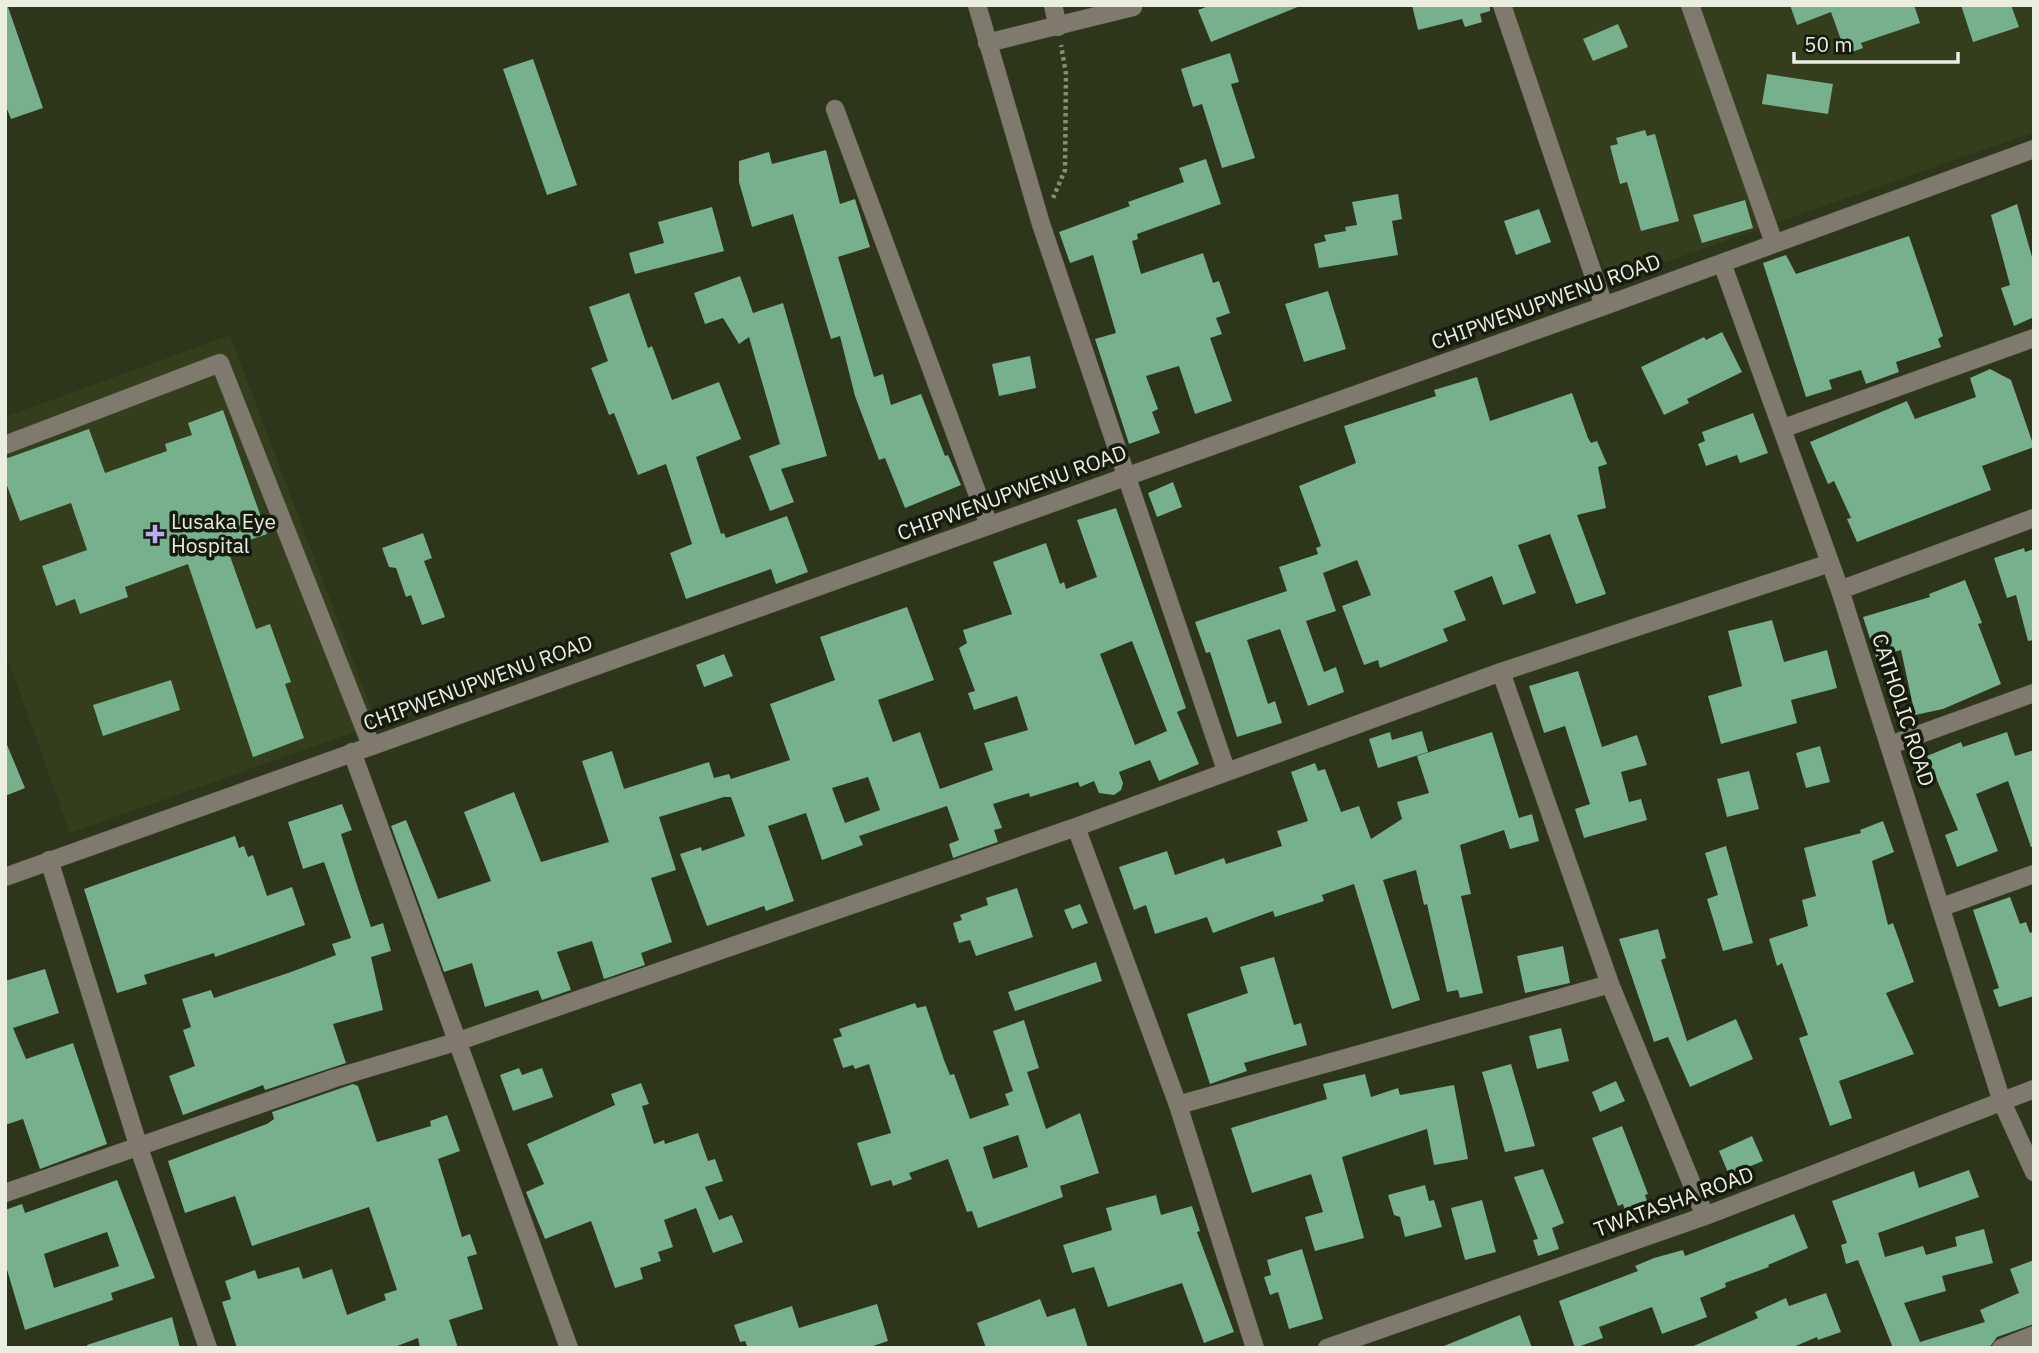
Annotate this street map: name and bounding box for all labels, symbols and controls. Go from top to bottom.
scale bar [1794,21,1958,65]
text: 50 m [1804,30,1853,58]
street label: CHIPWENUPWENU ROAD [1427,246,1664,356]
street label: CHIPWENUPWENU ROAD [893,437,1130,547]
place label: Lusaka Eye Hospital [171,507,276,559]
marker: Lusaka Eye Hospital [145,524,165,544]
street label: CHIPWENUPWENU ROAD [359,627,596,737]
street label: CATHOLIC ROAD [1866,630,1942,790]
street label: TWATASHA ROAD [1590,1159,1757,1243]

